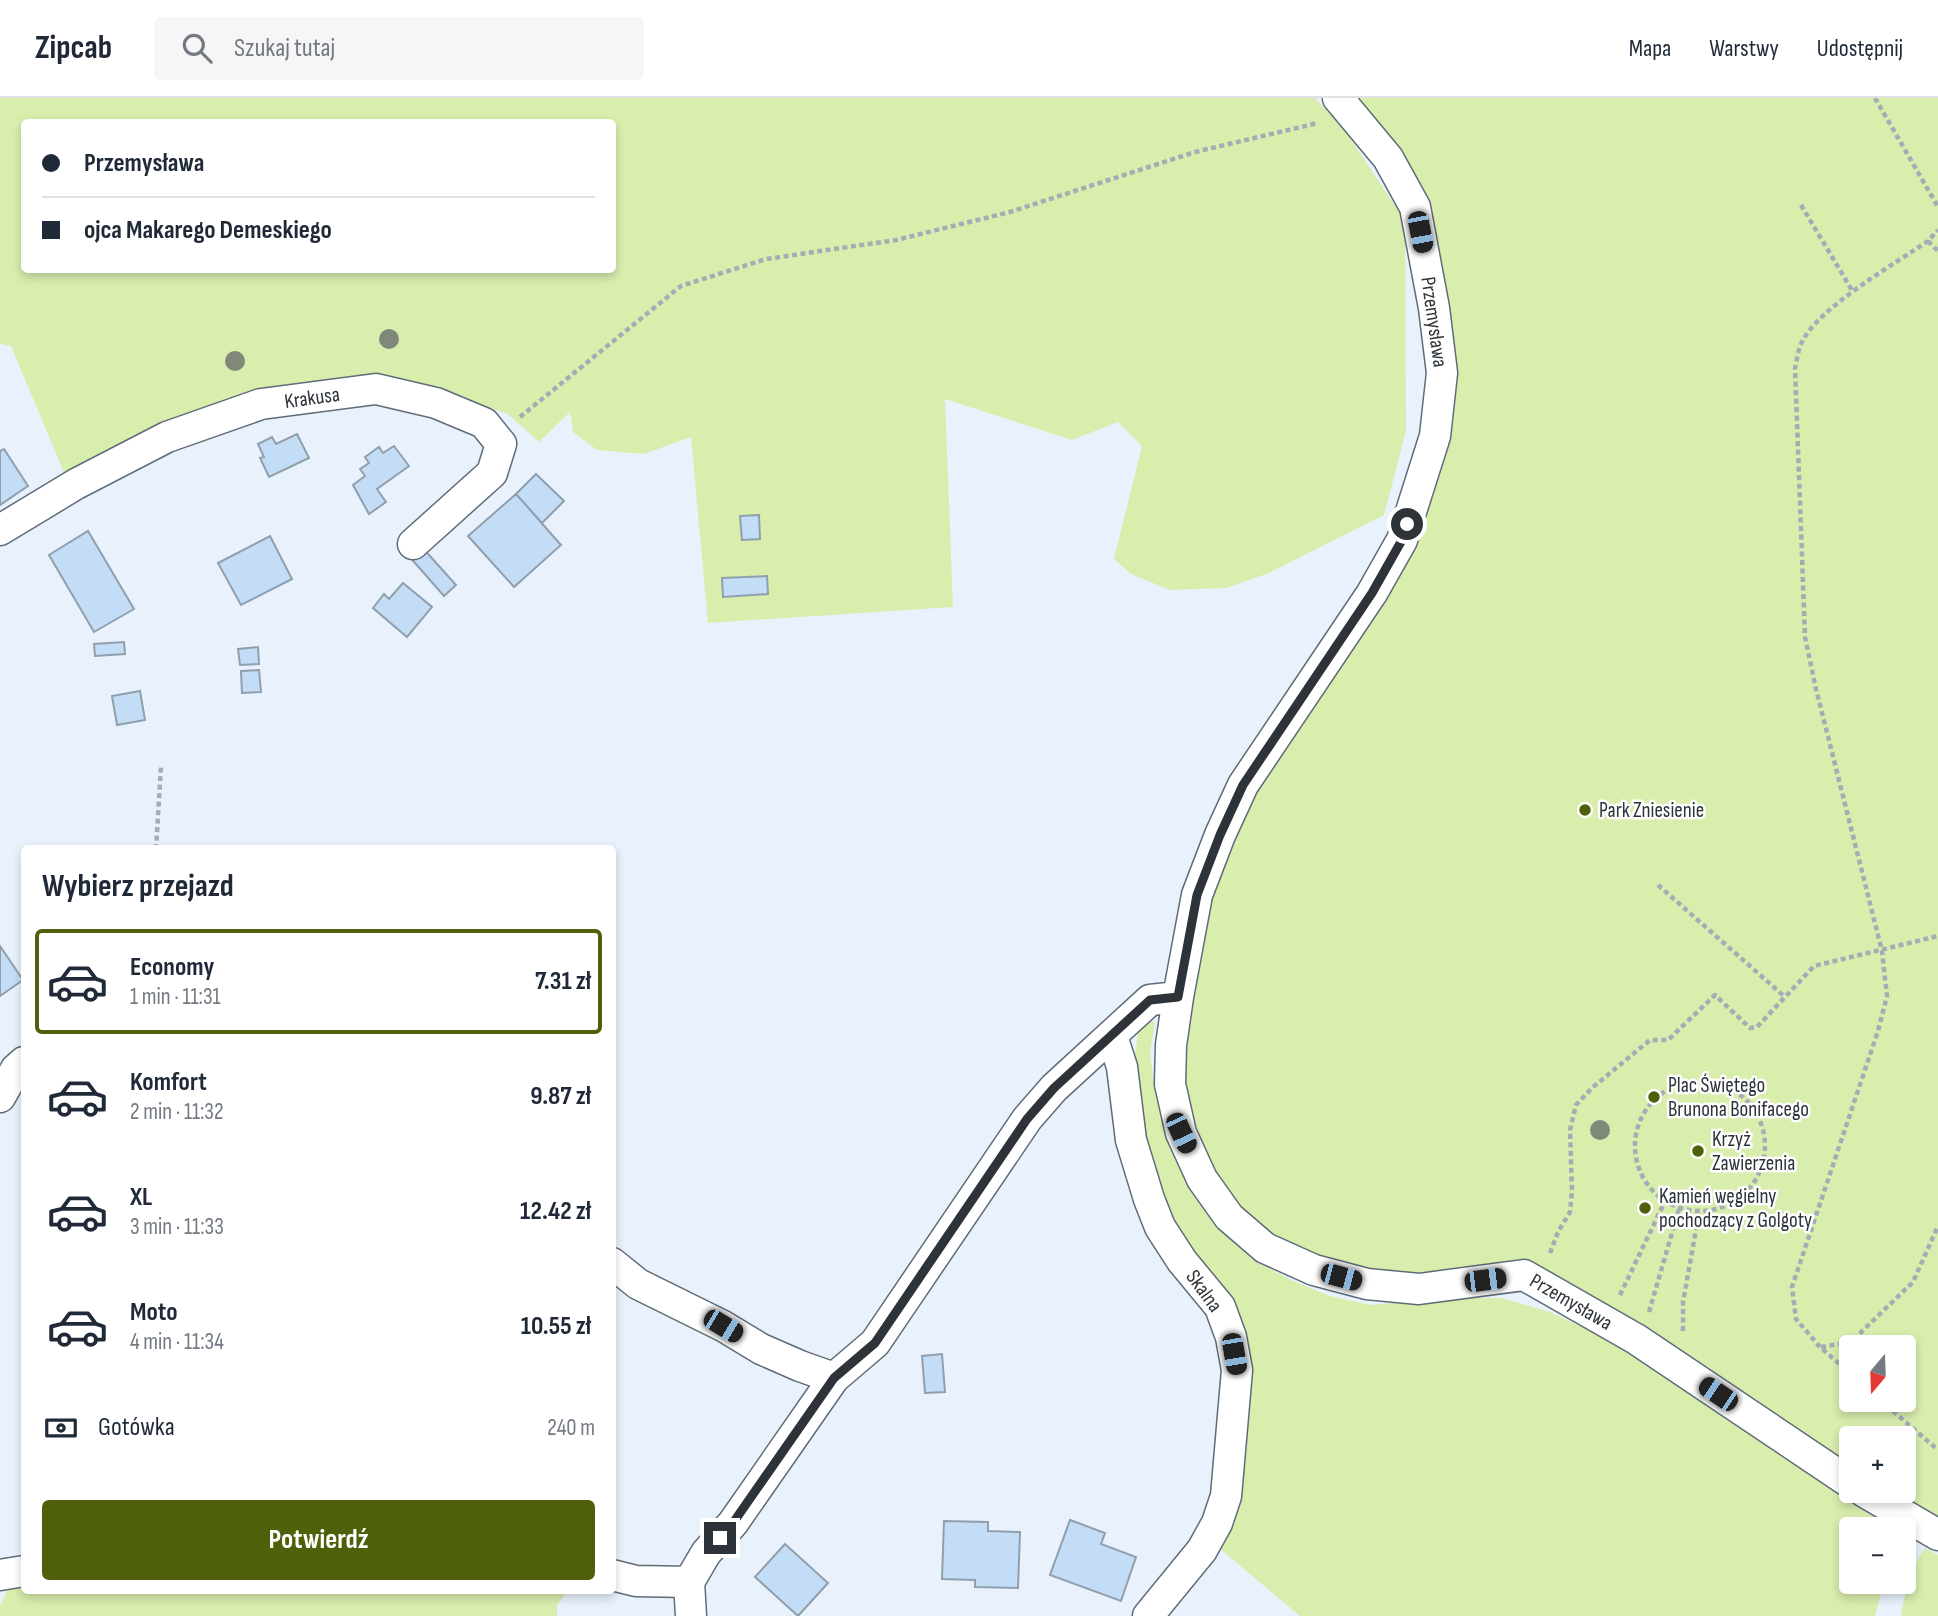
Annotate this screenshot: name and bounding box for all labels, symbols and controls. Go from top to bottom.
search box [154,17,644,80]
text: Zipcab [35,28,112,68]
icon: search [178,29,216,67]
text: Szukaj tutaj [234,33,335,64]
text: Mapa [1629,34,1671,63]
text: Warstwy [1709,34,1779,63]
text: Udostępnij [1817,34,1903,63]
text: Przemysława [84,148,204,179]
car [1406,209,1435,255]
text: ojca Makarego Demeskiego [84,215,332,246]
street label: Przemysława [1415,275,1453,369]
street label: Krakusa [283,382,341,414]
route start [1391,508,1423,540]
place label: Park Zniesienie [1599,798,1704,823]
marker: Park Zniesienie [1577,802,1593,818]
text: Wybierz przejazd [42,867,234,906]
icon: car [46,950,109,1013]
text: Economy [130,952,214,983]
text: 7.31 zł [535,966,591,997]
text: 1 min · 11:31 [130,983,221,1011]
icon: car [46,1065,109,1128]
text: Komfort [130,1067,207,1098]
place label: Plac Świętego Brunona Bonifacego [1668,1073,1809,1122]
text: 9.87 zł [530,1081,591,1112]
marker: Plac Świętego Brunona Bonifacego [1646,1089,1662,1105]
text: 2 min · 11:32 [130,1098,224,1126]
car [1163,1110,1200,1156]
place label: Krzyż Zawierzenia [1712,1127,1795,1176]
marker: Krzyż Zawierzenia [1690,1143,1706,1159]
icon: car [46,1180,109,1243]
text: XL [130,1182,152,1213]
place label: Kamień węgielny pochodzący z Golgoty [1659,1184,1812,1233]
text: 12.42 zł [520,1196,591,1227]
marker: Kamień węgielny pochodzący z Golgoty [1637,1200,1653,1216]
text: 3 min · 11:33 [130,1213,224,1241]
car [1318,1261,1365,1293]
street label: Skalna [1180,1265,1228,1317]
car [1463,1267,1508,1293]
street label: Przemysława [1525,1268,1617,1336]
icon: car [46,1295,109,1358]
text: Moto [130,1297,178,1328]
car [700,1306,747,1346]
text: 10.55 zł [521,1311,591,1342]
text: 4 min · 11:34 [130,1328,224,1356]
car [1221,1331,1248,1377]
north arrow [1839,1335,1916,1412]
map controls [1839,1335,1916,1594]
car [1695,1374,1742,1414]
icon: cash [42,1409,80,1447]
text: Gotówka [98,1412,175,1443]
text: 240 m [547,1414,595,1442]
button: + [1839,1426,1916,1503]
button: Potwierdź [42,1500,595,1580]
button: − [1839,1517,1916,1594]
route end [704,1522,736,1554]

